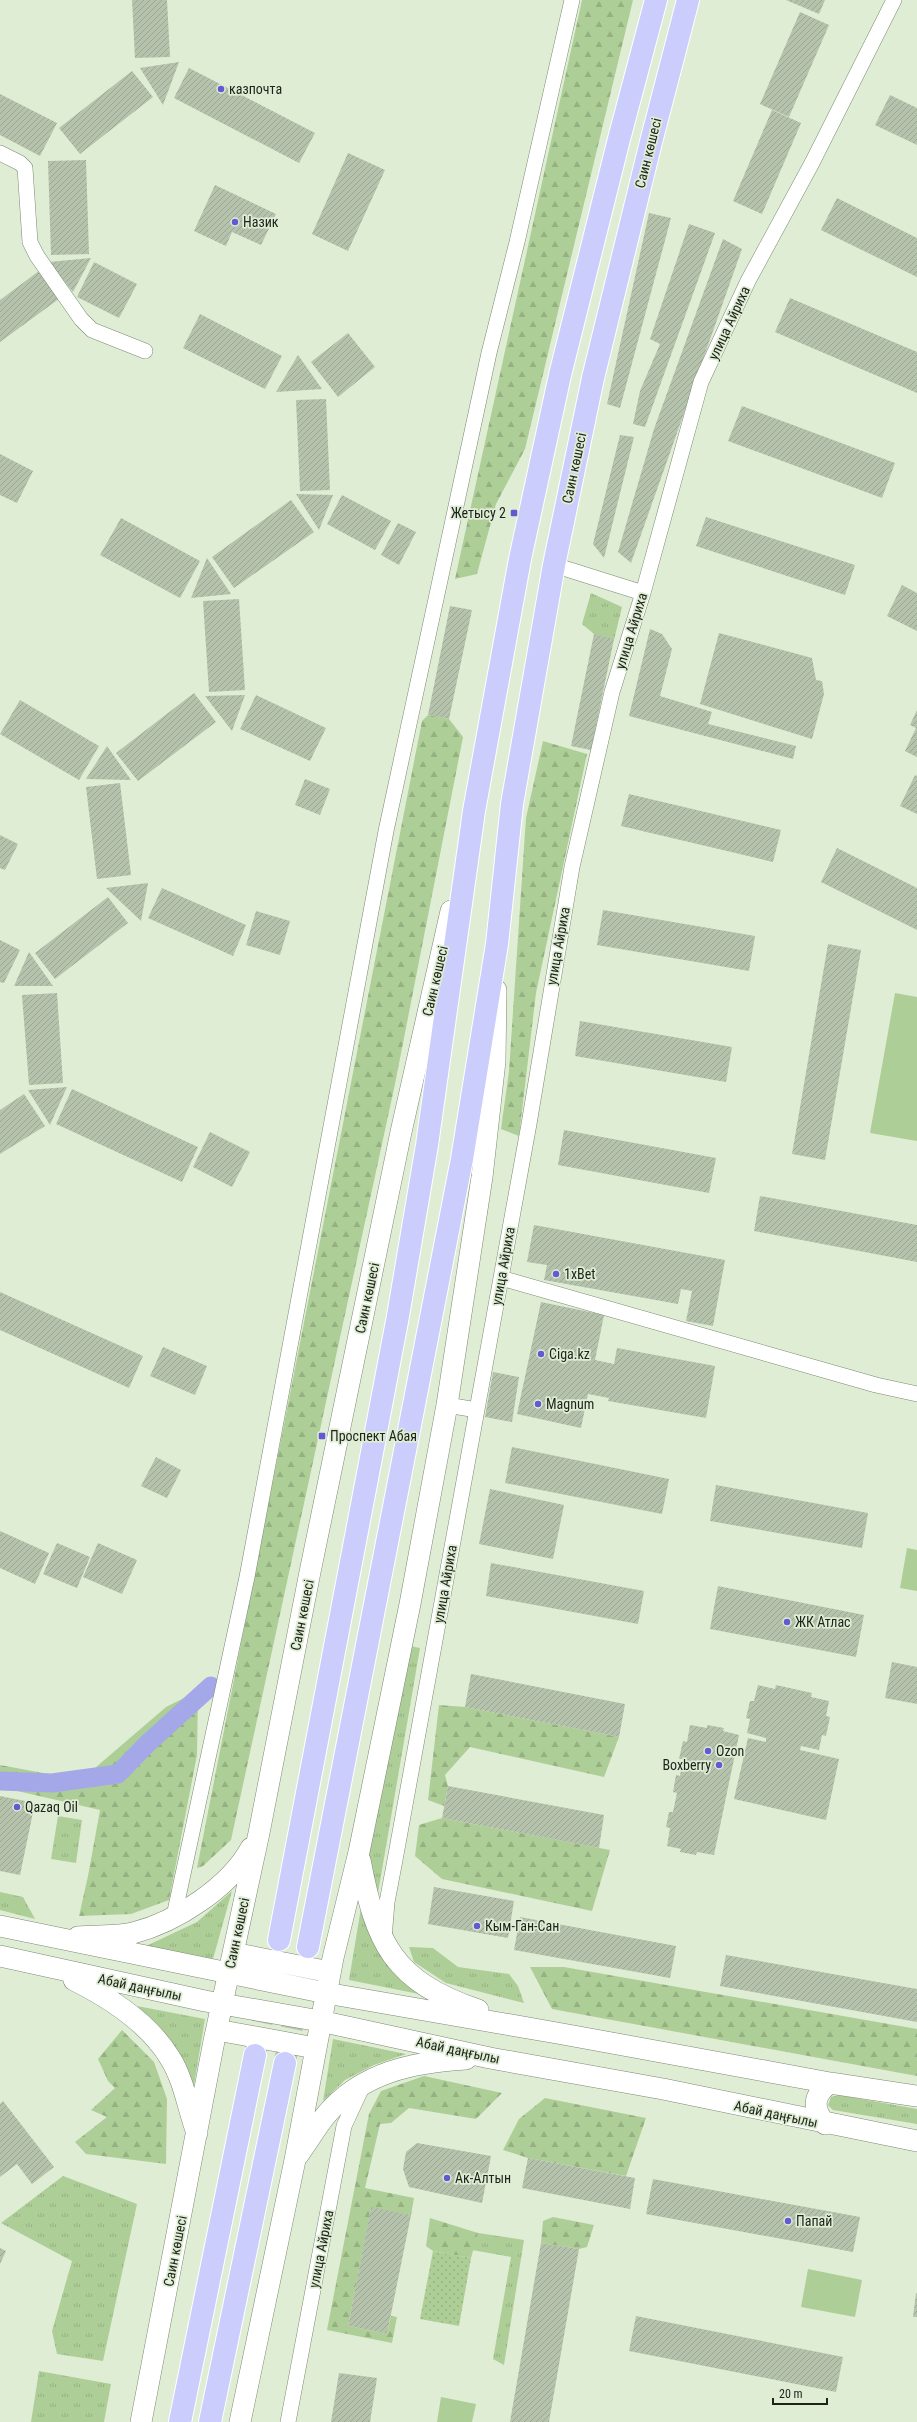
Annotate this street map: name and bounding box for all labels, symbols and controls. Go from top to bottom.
place label: казпочта [229,81,282,97]
marker: казпочта [216,84,226,94]
street label: Саин көшесі [632,116,664,190]
place label: Назик [243,214,279,230]
marker: Назик [230,217,240,227]
street label: улица Айриха [705,284,753,362]
street label: Саин көшесі [559,431,589,505]
place label: Жетысу 2 [451,505,506,521]
marker: Жетысу 2 [509,508,519,518]
street label: улица Айриха [612,591,650,671]
street label: улица Айриха [543,906,573,986]
street label: Саин көшесі [419,944,451,1018]
street label: улица Айриха [488,1226,518,1306]
street label: Саин көшесі [352,1261,382,1335]
place label: 1xBet [564,1266,595,1282]
marker: 1xBet [551,1269,561,1279]
place label: Ciga.kz [549,1346,590,1362]
marker: Ciga.kz [536,1349,546,1359]
place label: Magnum [546,1396,594,1412]
marker: Magnum [533,1399,543,1409]
place label: Проспект Абая [330,1428,417,1444]
marker: Проспект Абая [317,1431,327,1441]
street label: улица Айриха [430,1544,460,1624]
street label: Саин көшесі [287,1578,317,1652]
place label: ЖК Атлас [795,1614,851,1630]
marker: ЖК Атлас [782,1617,792,1627]
place label: Ozon [716,1743,744,1759]
marker: Ozon [703,1746,713,1756]
place label: Boxberry [662,1757,711,1773]
marker: Boxberry [714,1760,724,1770]
place label: Qazaq Oil [25,1799,78,1815]
marker: Qazaq Oil [12,1802,22,1812]
street label: Саин көшесі [222,1896,252,1970]
place label: Кым-Ган-Сан [485,1918,559,1934]
marker: Кым-Ган-Сан [472,1921,482,1931]
street label: Абай даңғылы [97,1970,183,2004]
street label: Абай даңғылы [415,2033,501,2067]
street label: Абай даңғылы [733,2097,819,2131]
place label: Ак-Алтын [455,2170,511,2186]
marker: Ак-Алтын [442,2173,452,2183]
street label: улица Айриха [306,2209,336,2289]
place label: Папай [796,2213,832,2229]
street label: Саин көшесі [160,2214,190,2288]
marker: Папай [783,2216,793,2226]
scale bar [773,2380,827,2406]
text: 20 m [779,2387,803,2401]

